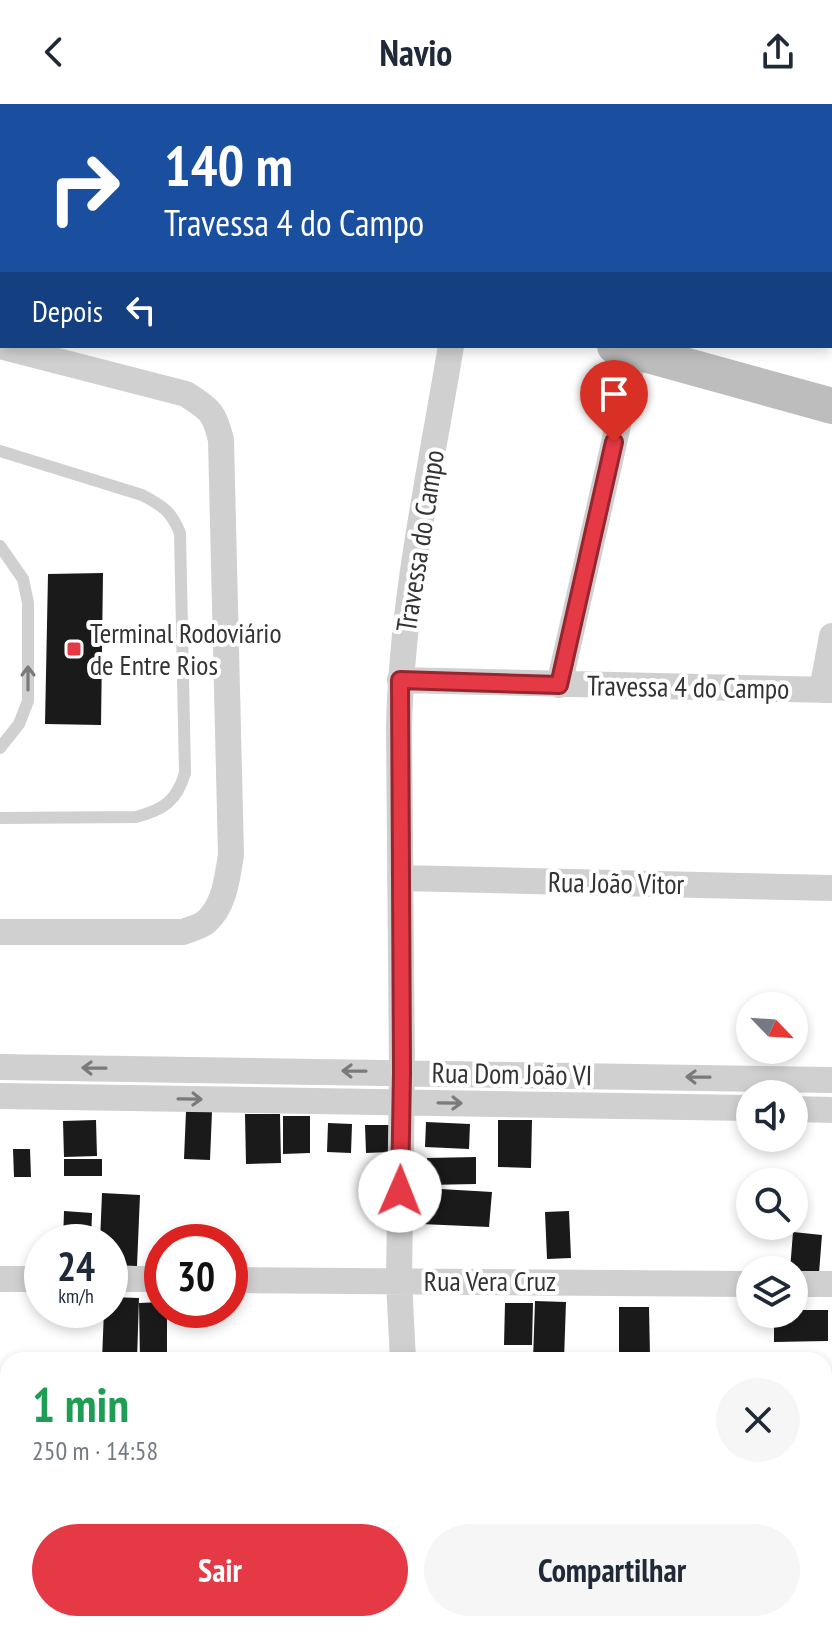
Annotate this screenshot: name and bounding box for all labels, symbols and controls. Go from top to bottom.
text: Navio [380,29,452,76]
icon: back [32,30,76,74]
icon: share [756,30,800,74]
text: 140 m [164,129,293,201]
icon: right [32,136,136,240]
text: Travessa 4 do Campo [164,199,424,246]
icon: left [119,288,163,332]
text: Depois [32,291,103,330]
pin [580,360,648,442]
icon: arrive [592,372,636,416]
street label: Travessa do Campo [387,447,452,635]
place label: Terminal Rodoviário de Entre Rios [90,614,282,683]
marker: Terminal Rodoviário de Entre Rios [65,640,83,658]
one-way arrow [20,665,36,692]
street label: Travessa 4 do Campo [587,666,789,707]
street label: Rua João Vitor [547,863,685,902]
north arrow [736,992,808,1064]
map controls [736,992,808,1328]
street label: Rua Dom João VI [431,1054,593,1093]
one-way arrow [81,1060,108,1076]
one-way arrow [341,1063,368,1079]
one-way arrow [685,1070,712,1085]
button: sound [736,1080,808,1152]
one-way arrow [176,1091,203,1107]
one-way arrow [436,1095,463,1111]
position arrow [358,1149,442,1233]
button: search [736,1168,808,1240]
speed limit sign: 30 [144,1224,248,1328]
text: 24 [57,1240,95,1292]
button: layers [736,1256,808,1328]
street label: Rua Vera Cruz [424,1262,556,1299]
text: km/h [58,1283,94,1309]
text: 1 min [32,1373,129,1435]
button: close [716,1378,800,1462]
text: 250 m · 14:58 [32,1434,158,1467]
button: Sair [32,1524,408,1616]
button: Compartilhar [424,1524,800,1616]

